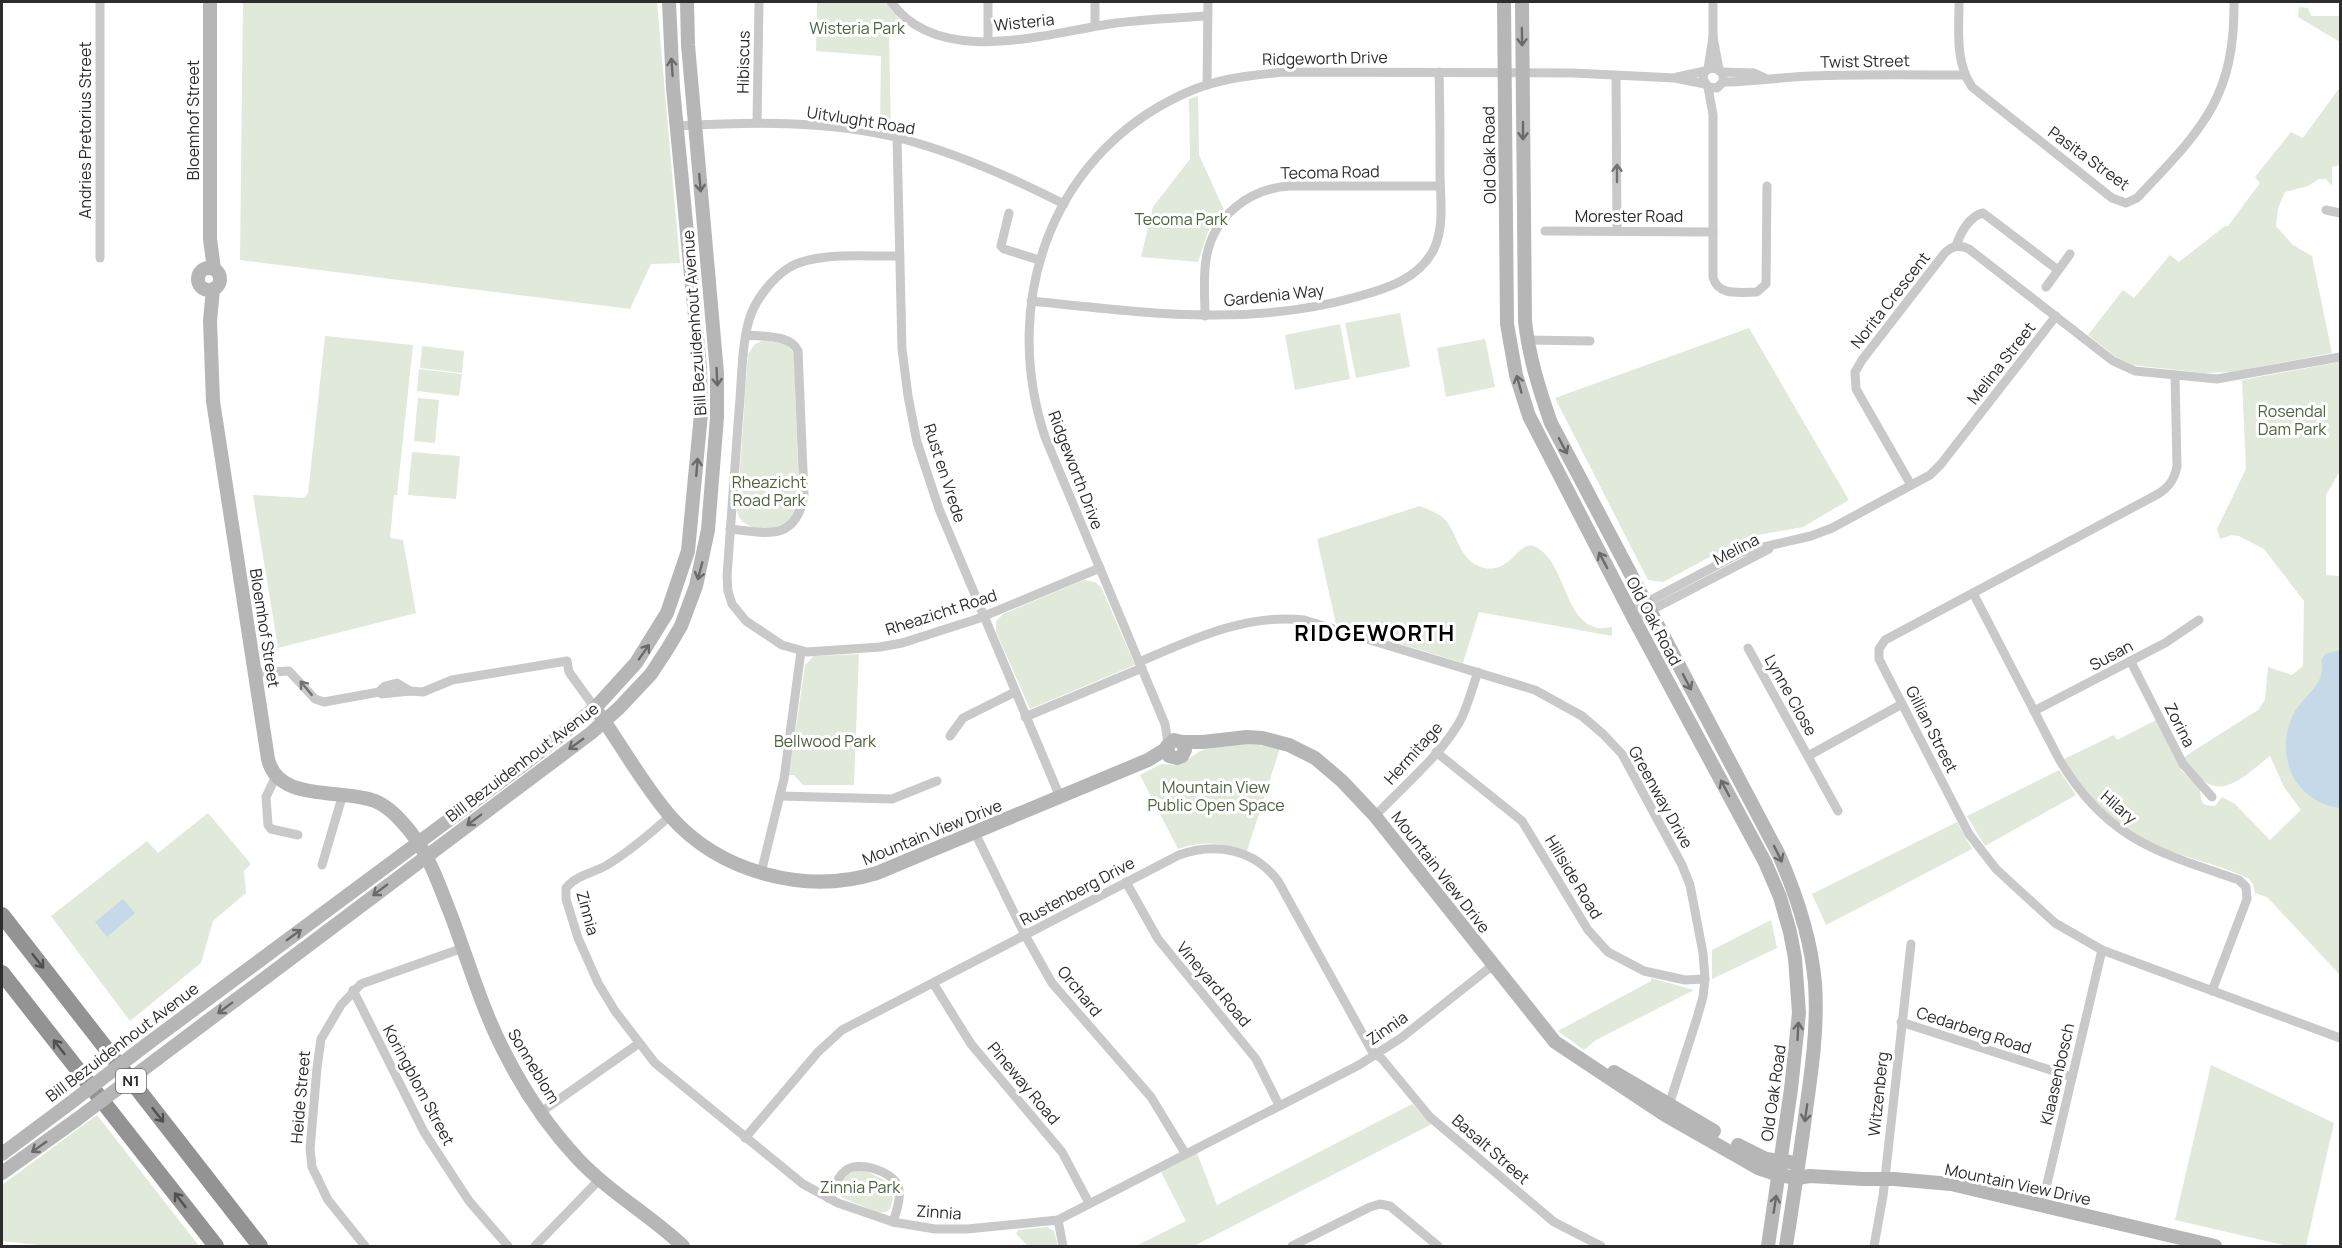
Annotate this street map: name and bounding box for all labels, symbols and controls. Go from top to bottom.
street label: Wisteria [993,8,1055,36]
park label: Wisteria Park [809,17,906,39]
one-way arrow [1517,27,1528,47]
street label: Hibiscus [731,30,755,94]
street label: Andries Pretorius Street [74,41,96,219]
street label: Ridgeworth Drive [1262,46,1388,70]
street label: Twist Street [1820,49,1910,73]
one-way arrow [666,58,677,78]
street label: Bloemhof Street [182,60,204,180]
street label: Uitvlught Road [805,101,917,139]
street label: Old Oak Road [1477,106,1501,204]
one-way arrow [1517,121,1529,141]
street label: Pasita Street [2044,121,2134,195]
street label: Tecoma Road [1280,160,1380,184]
one-way arrow [1611,163,1623,183]
one-way arrow [695,173,706,192]
street label: Morester Road [1575,205,1683,227]
park label: Tecoma Park [1134,208,1229,230]
street label: Bill Bezuidenhout Avenue [677,229,711,417]
street label: Norita Crescent [1845,247,1935,353]
street label: Gardenia Way [1223,279,1326,311]
street label: Melina Street [1962,317,2040,409]
one-way arrow [712,367,723,387]
one-way arrow [1512,375,1524,394]
park label: Rosendal Dam Park [2258,400,2327,440]
street label: Ridgeworth Drive [1043,407,1109,533]
street label: Rust en Vrede [919,421,971,525]
one-way arrow [1558,436,1570,454]
one-way arrow [692,458,703,478]
park label: Rheazicht Road Park [732,471,807,511]
street label: Melina [1709,528,1763,570]
one-way arrow [1597,551,1608,569]
one-way arrow [694,561,705,580]
street label: Bloemhof Street [245,567,285,689]
street label: Old Oak Road [1621,573,1687,669]
street label: Rheazicht Road [883,584,999,640]
district label: RIDGEWORTH [1294,618,1456,648]
street label: Susan [2085,634,2137,676]
one-way arrow [638,644,650,660]
street label: Lynne Close [1760,650,1822,740]
one-way arrow [1682,672,1694,690]
one-way arrow [299,681,313,696]
street label: Gillian Street [1901,682,1963,776]
street label: Bill Bezuidenhout Avenue [441,697,603,827]
street label: Zorina [2159,699,2201,751]
street label: Hermitage [1379,717,1447,789]
park label: Bellwood Park [774,730,877,752]
one-way arrow [568,738,584,750]
street label: Greenway Drive [1624,742,1698,852]
park label: Mountain View Public Open Space [1147,776,1285,816]
one-way arrow [1719,780,1731,797]
street label: Hilary [2096,785,2142,829]
street label: Mountain View Drive [859,794,1005,870]
street label: Mountain View Drive [1387,807,1495,937]
one-way arrow [466,813,482,826]
street label: Hillside Road [1540,831,1608,923]
one-way arrow [1773,845,1784,863]
street label: Rustenberg Drive [1016,851,1138,931]
one-way arrow [373,884,389,897]
street label: Zinnia [572,888,604,938]
one-way arrow [285,929,301,941]
street label: Vineyard Road [1172,937,1256,1031]
one-way arrow [31,953,44,969]
street label: Orchard [1053,961,1107,1021]
street label: Bill Bezuidenhout Avenue [41,977,203,1107]
one-way arrow [217,1001,233,1014]
street label: Cedarberg Road [1914,1001,2034,1059]
street label: Zinnia [1362,1006,1412,1050]
street label: Koringblom Street [378,1021,460,1149]
street label: Klaasenbosch [2035,1021,2079,1127]
one-way arrow [1792,1022,1803,1042]
street label: Sonneblom [503,1024,565,1108]
street label: Pineway Road [983,1037,1065,1129]
one-way arrow [53,1039,66,1055]
street label: Old Oak Road [1755,1043,1791,1143]
street label: Heide Street [285,1050,315,1144]
street label: Witzenberg [1863,1051,1893,1137]
road number: N1 [116,1069,146,1093]
one-way arrow [1800,1102,1811,1122]
one-way arrow [151,1107,164,1123]
street label: Basalt Street [1447,1109,1535,1189]
one-way arrow [31,1141,47,1153]
street label: Mountain View Drive [1943,1158,2093,1210]
park label: Zinnia Park [820,1176,901,1198]
one-way arrow [173,1193,186,1209]
one-way arrow [1769,1194,1780,1214]
street label: Zinnia [916,1199,962,1225]

